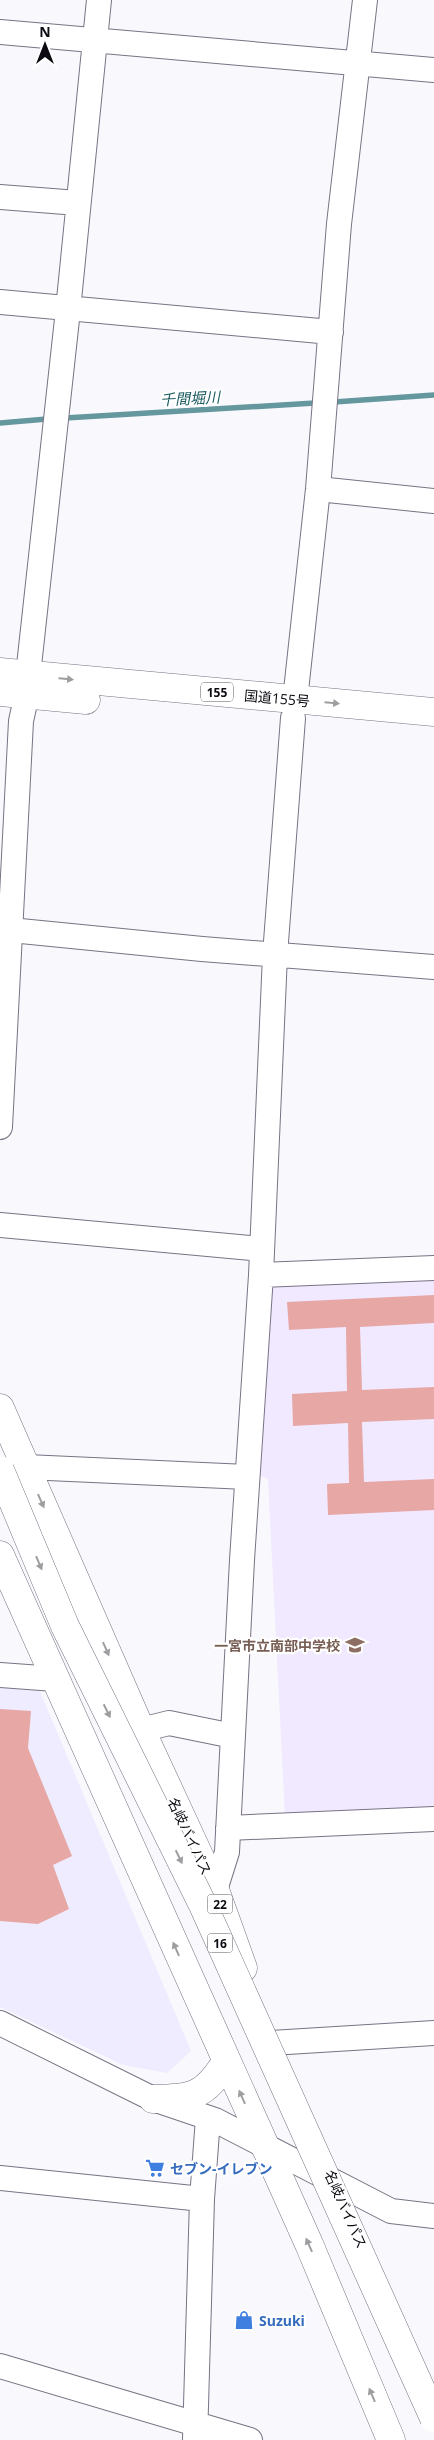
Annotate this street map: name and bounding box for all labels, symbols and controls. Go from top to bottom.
north arrow [20,20,70,70]
text: N [39,22,51,41]
water label: 千間堀川 [160,386,222,410]
one-way arrow [58,675,74,683]
road number: 155 [201,682,233,702]
street label: 国道155号 [243,686,311,710]
one-way arrow [325,699,341,707]
one-way arrow [37,1494,45,1508]
one-way arrow [35,1556,43,1571]
school or university icon: 一宮市立南部中学校 [344,1634,366,1656]
place label: 一宮市立南部中学校 [214,1636,340,1655]
one-way arrow [102,1642,110,1656]
one-way arrow [103,1704,111,1718]
street label: 名岐バイパス [164,1794,216,1878]
one-way arrow [175,1849,183,1864]
road number: 22 [208,1895,232,1914]
road number: 16 [208,1934,232,1952]
one-way arrow [172,1942,180,1956]
one-way arrow [238,2090,246,2104]
supermarket icon: セブン-イレブン [144,2157,166,2179]
place label: セブン-イレブン [170,2159,273,2178]
street label: 名岐バイパス [320,2167,372,2251]
one-way arrow [305,2238,313,2252]
shop icon: Suzuki [233,2309,255,2331]
place label: Suzuki [259,2311,305,2330]
one-way arrow [368,2387,376,2402]

